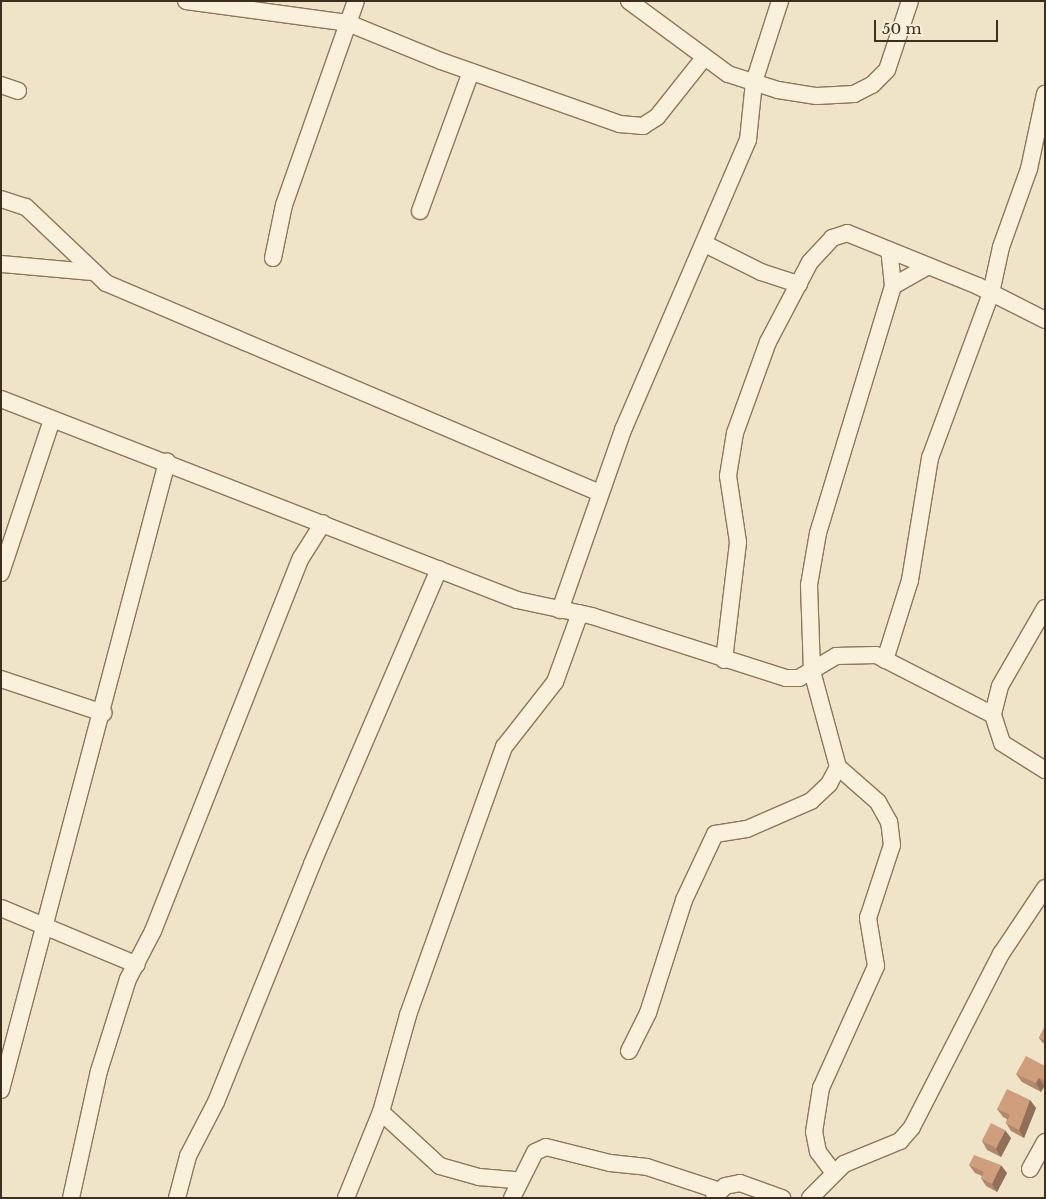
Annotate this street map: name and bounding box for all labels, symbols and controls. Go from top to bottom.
scale bar [876,10,1000,42]
text: 50 m [882,19,922,38]

